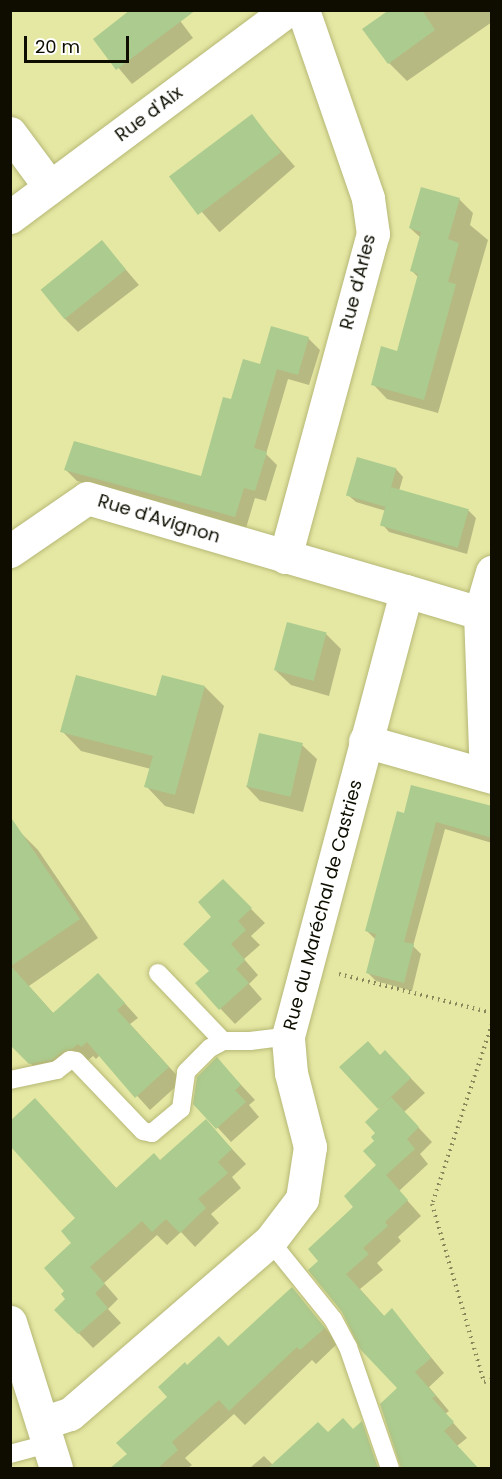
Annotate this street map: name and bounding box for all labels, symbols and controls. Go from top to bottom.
scale bar [27,24,132,62]
text: 20 m [35,34,80,59]
street label: Rue d'Aix [111,82,187,146]
street label: Rue d'Arles [336,232,380,332]
street label: Rue d'Avignon [95,490,223,548]
street label: Rue du Maréchal de Castries [279,778,367,1032]

